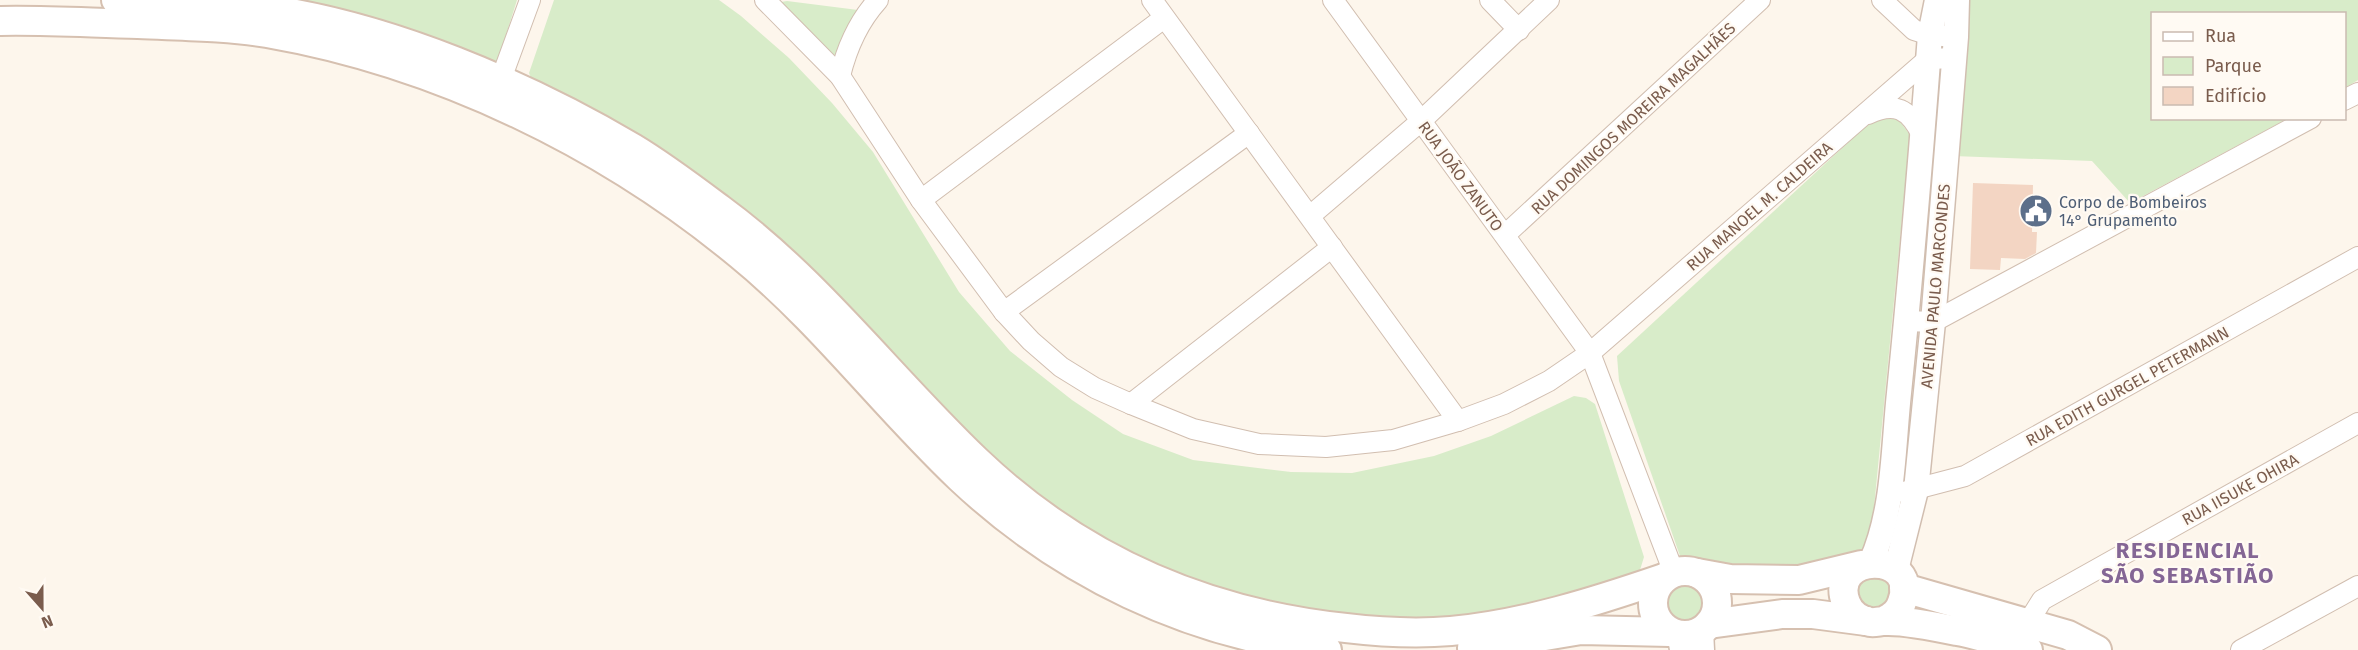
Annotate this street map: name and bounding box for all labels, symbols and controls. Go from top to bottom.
legend [2151,12,2346,120]
street label: RUA DOMINGOS MOREIRA MAGALHÃES [1527,18,1740,218]
text: Rua [2205,25,2236,47]
text: Parque [2205,55,2262,77]
text: Edifício [2205,85,2267,107]
street label: RUA JOÃO ZANUTO [1414,118,1507,235]
street label: RUA MANOEL M. CALDEIRA [1683,137,1837,275]
street label: AVENIDA PAULO MARCONDES [1917,183,1954,389]
public building icon: Corpo de Bombeiros 14° Grupamento [2018,193,2054,229]
place label: Corpo de Bombeiros 14° Grupamento [2059,193,2207,230]
street label: RUA EDITH GURGEL PETERMANN [2022,323,2232,450]
street label: RUA IISUKE OHIRA [2179,449,2302,529]
district label: RESIDENCIAL SÃO SEBASTIÃO [2101,537,2275,589]
north arrow [12,578,72,638]
text: N [39,611,56,632]

